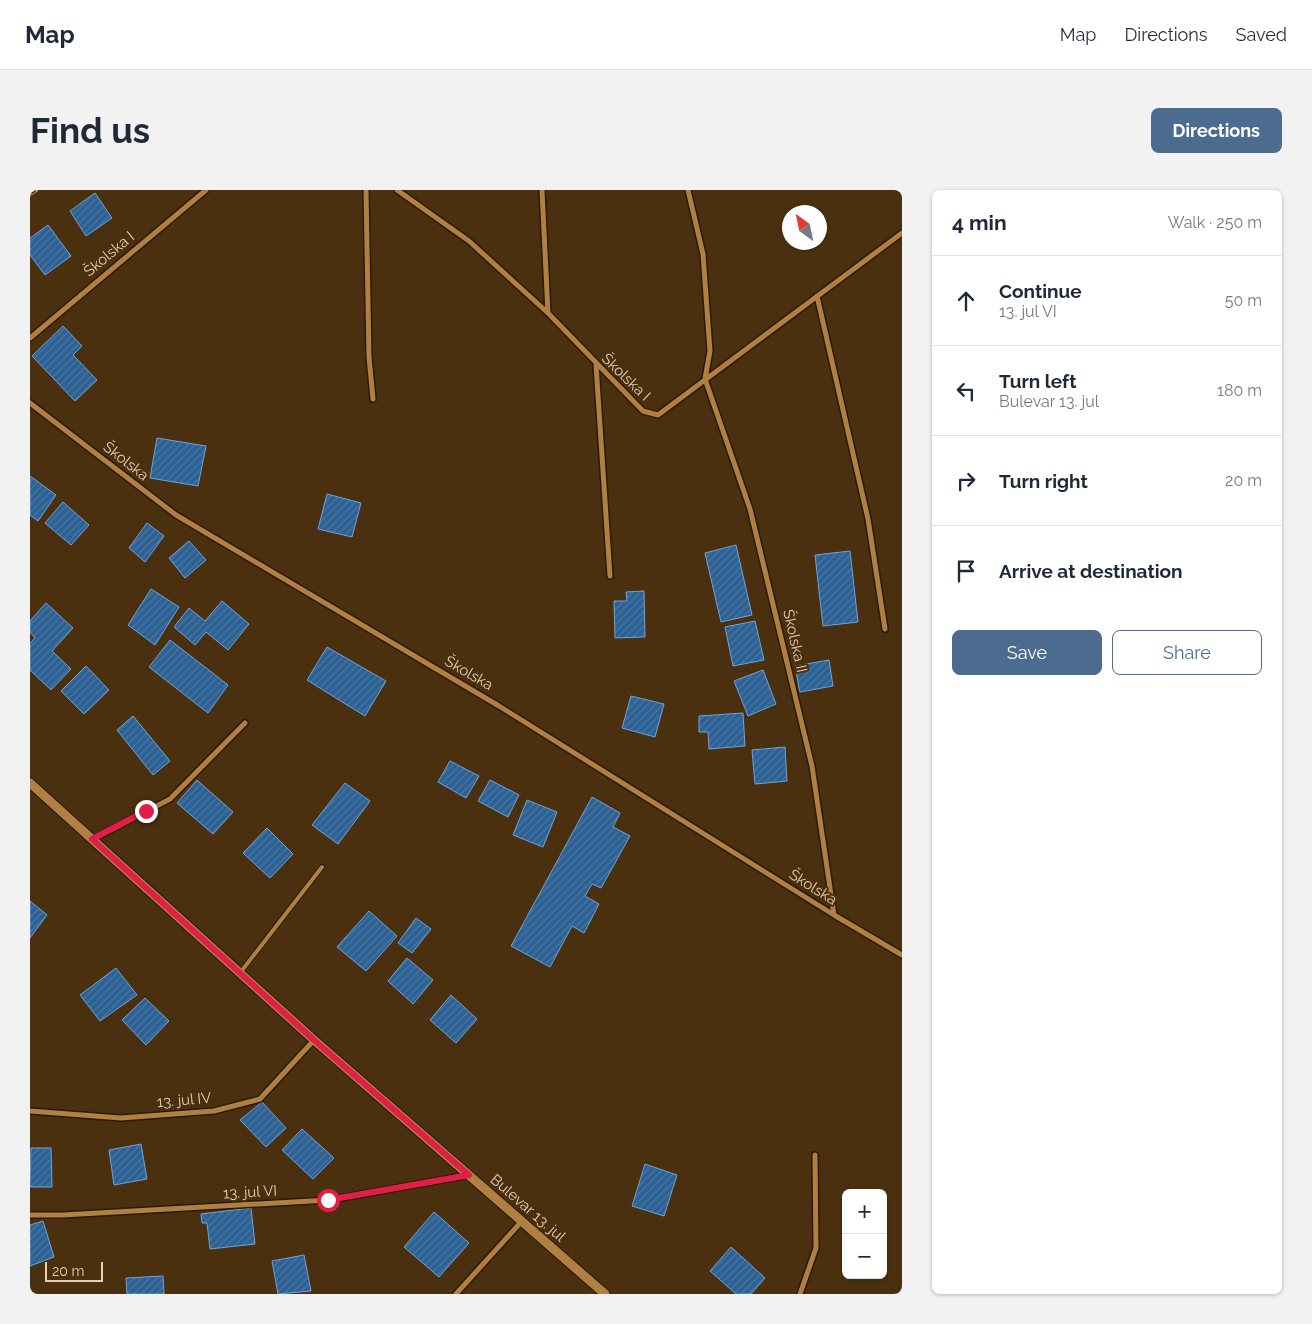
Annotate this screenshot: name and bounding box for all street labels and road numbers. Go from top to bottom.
street label: Školska I [79,227,138,280]
street label: Školska I [598,349,655,405]
street label: Školska [100,437,153,484]
street label: Školska II [779,607,812,674]
street label: Školska [442,651,497,694]
street label: Školska [786,864,841,909]
street label: 13. jul IV [156,1089,212,1111]
street label: Bulevar 13. jul [487,1170,570,1246]
street label: 13. jul VI [222,1182,278,1202]

